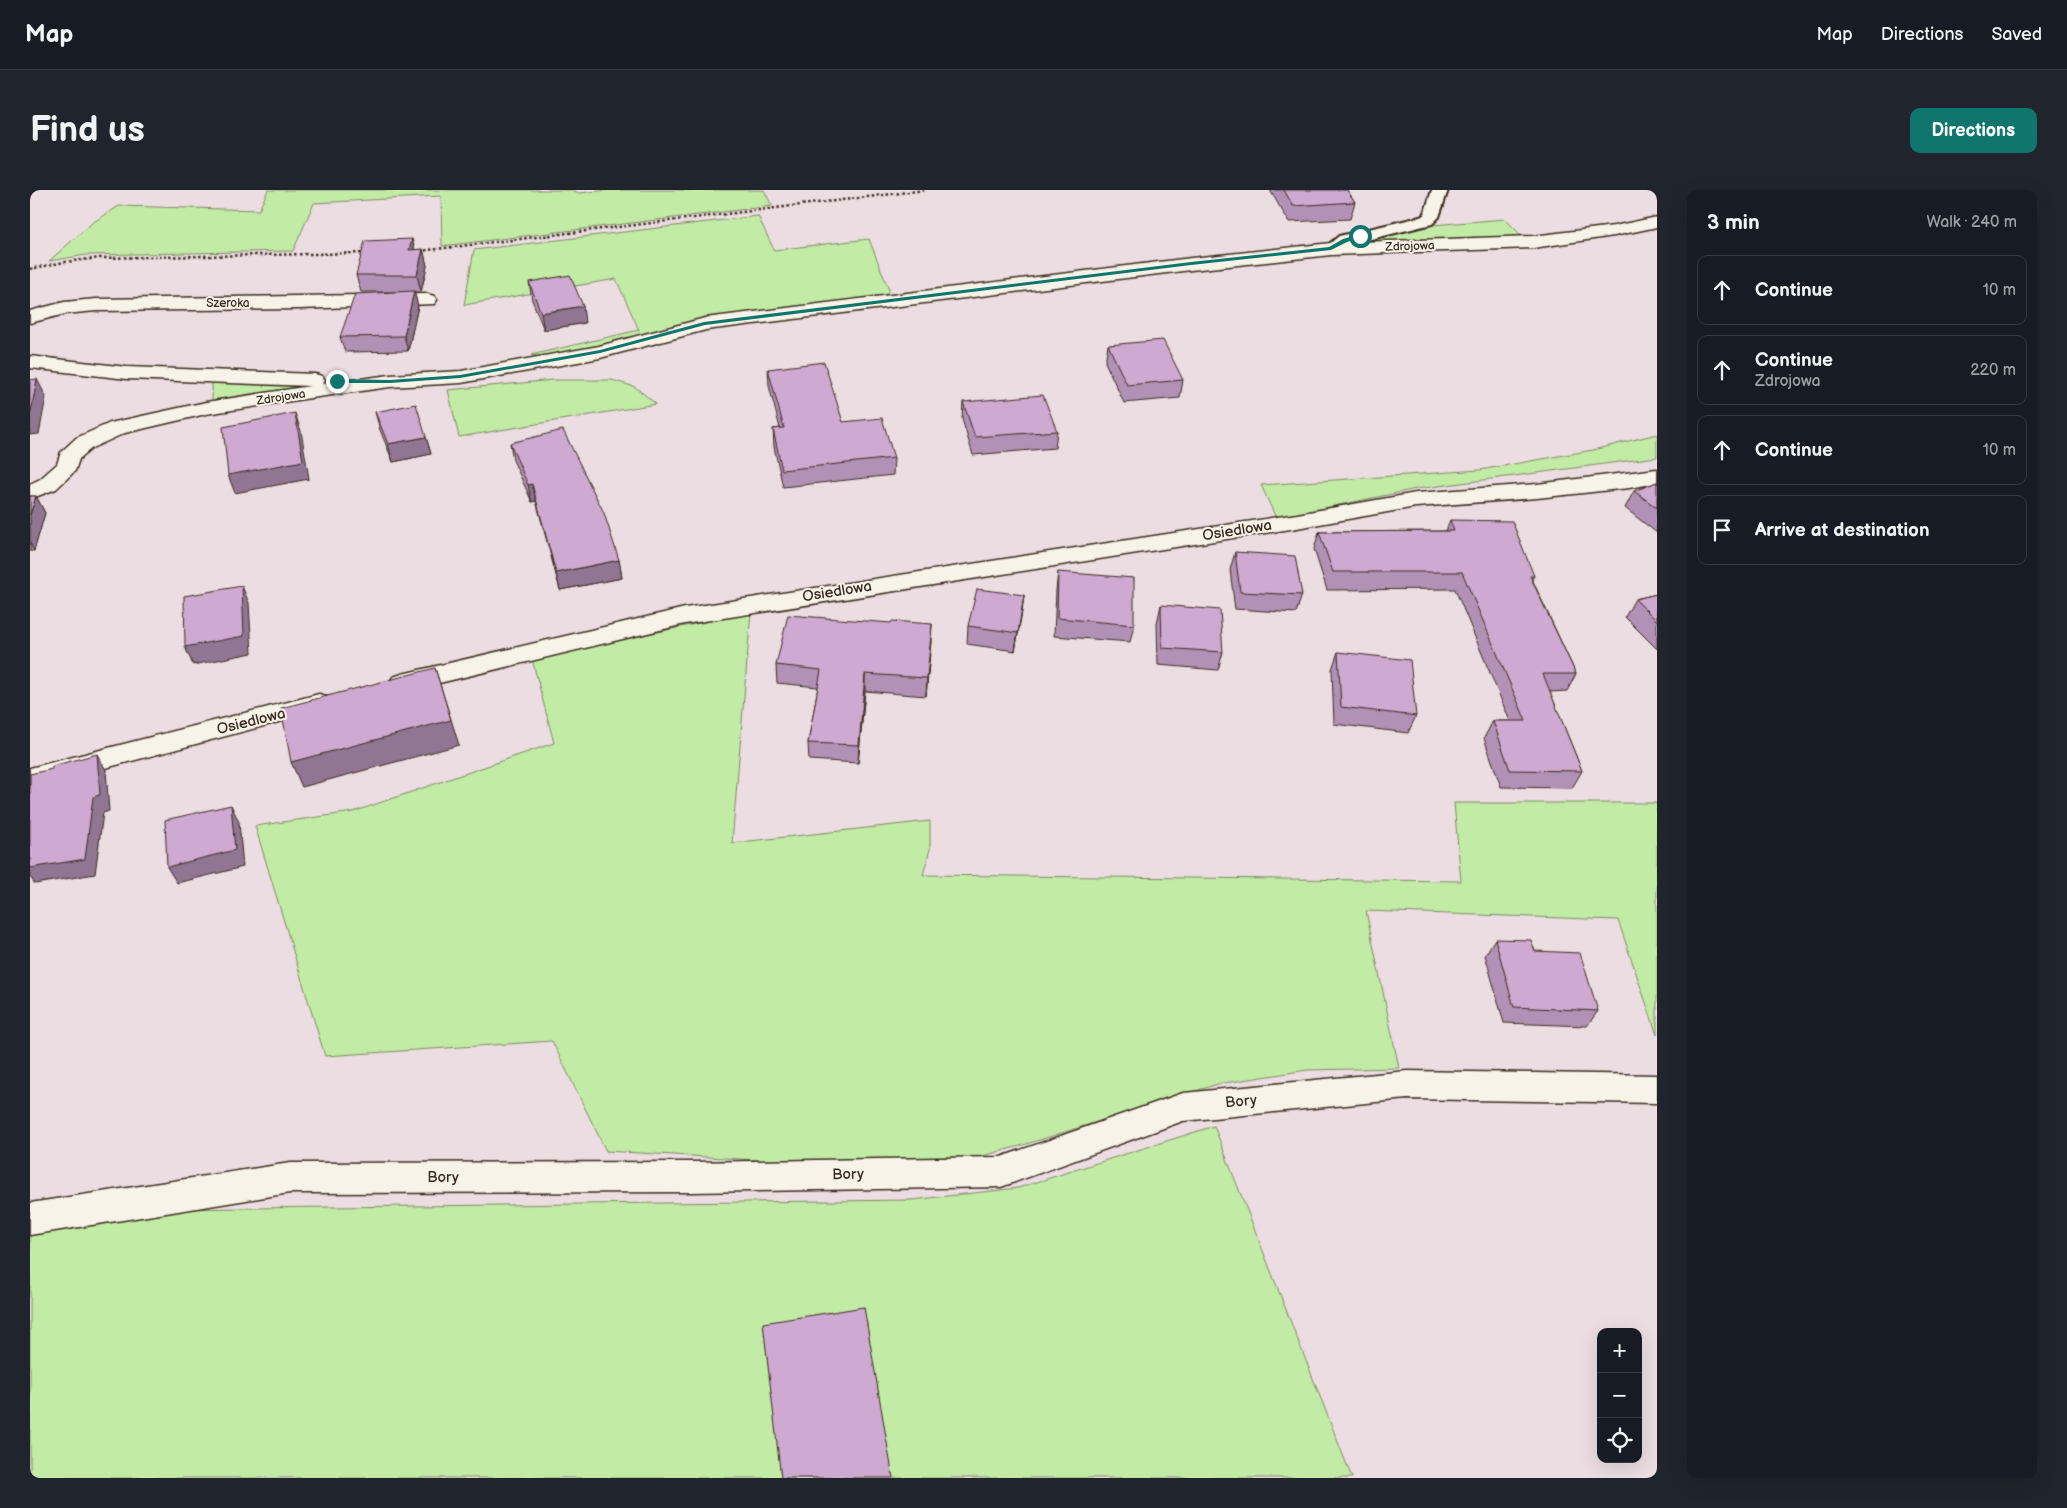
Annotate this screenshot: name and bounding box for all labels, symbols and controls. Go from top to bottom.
text: Map [25,20,73,49]
text: Map [1817,24,1853,45]
text: Directions [1881,24,1963,45]
text: Saved [1991,24,2042,45]
button: Directions [1910,108,2037,153]
text: Find us [30,109,145,152]
text: 3 min [1707,210,1760,235]
text: Walk · 240 m [1927,213,2017,232]
route start [1349,225,1372,248]
street label: Zdrojowa [1384,238,1435,255]
icon: ahead [1708,276,1736,304]
text: Continue [1755,279,1833,302]
text: 10 m [1983,281,2016,300]
street label: Szeroka [206,296,250,311]
text: Continue [1755,349,1833,372]
icon: ahead [1708,356,1736,384]
text: 220 m [1970,361,2016,380]
route end [326,370,349,393]
text: Zdrojowa [1755,372,1821,391]
street label: Zdrojowa [255,386,307,409]
icon: ahead [1708,436,1736,464]
text: Continue [1755,439,1833,462]
text: 10 m [1983,441,2016,460]
street label: Osiedlowa [1201,516,1273,545]
icon: arrive [1708,516,1736,544]
text: Arrive at destination [1755,519,1930,542]
street label: Osiedlowa [801,577,873,606]
street label: Osiedlowa [215,704,287,739]
street label: Bory [1224,1091,1258,1112]
street label: Bory [832,1165,864,1184]
street label: Bory [427,1168,459,1187]
map controls [1597,1328,1642,1463]
button: + [1597,1328,1642,1373]
button: − [1597,1373,1642,1418]
button: locate [1597,1418,1642,1463]

